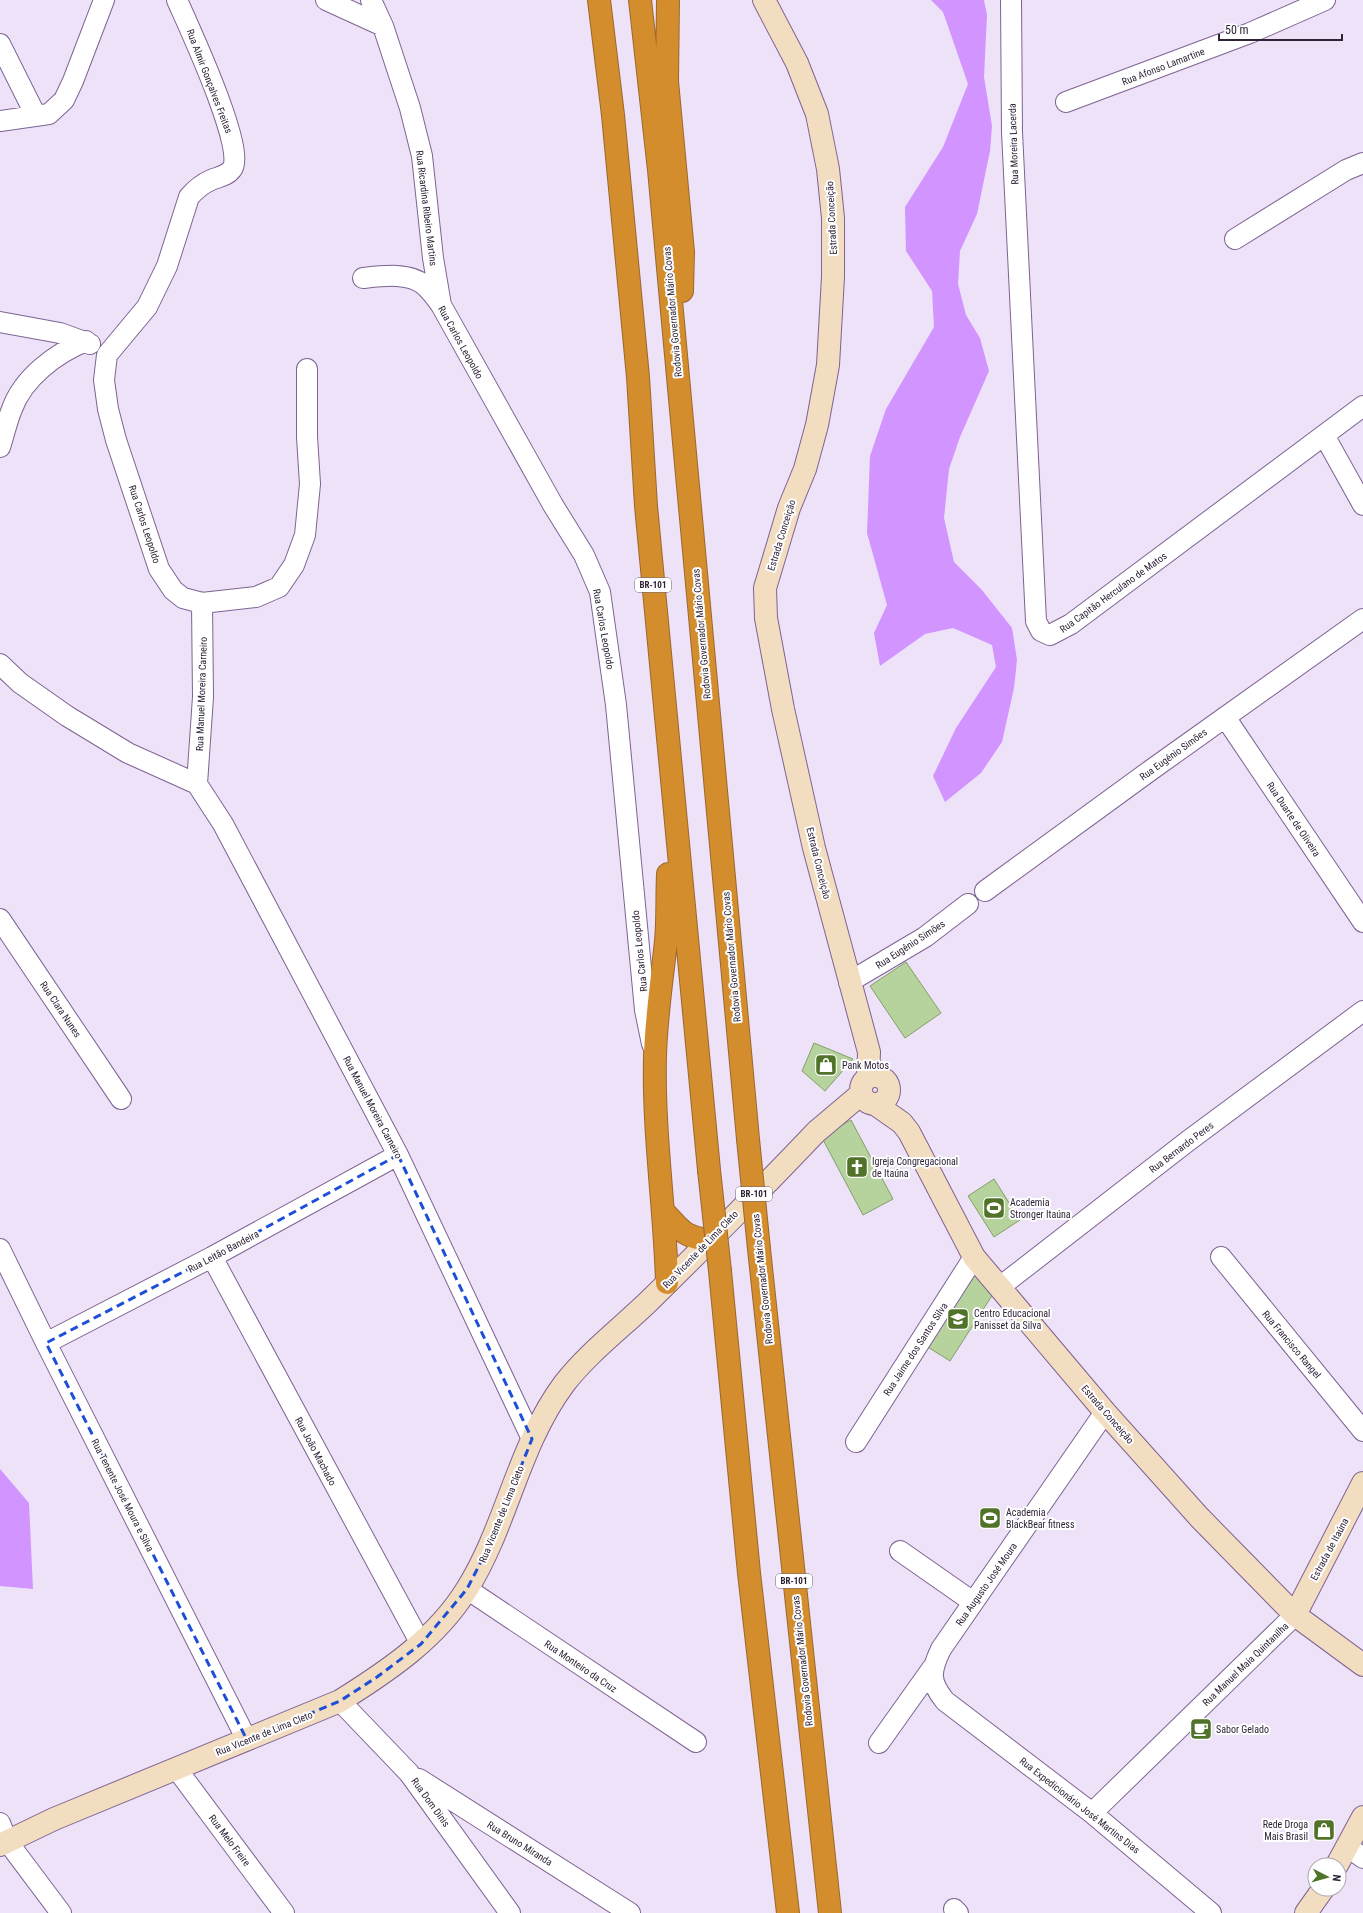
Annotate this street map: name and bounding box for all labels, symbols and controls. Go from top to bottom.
scale bar [1219,16,1342,42]
text: 50 m [1225,23,1249,37]
street label: Rua Almir Gonçalves Freitas [185,28,235,135]
street label: Rua Afonso Lamartine [1120,45,1206,87]
street label: Rua Moreira Lacerda [1007,103,1020,185]
street label: Rua Ricardina Ribeiro Martins [414,150,439,267]
street label: Estrada Conceição [824,181,839,255]
street label: Rodovia Governador Mário Covas [661,246,684,378]
street label: Rua Carlos Leopoldo [436,304,485,381]
street label: Rua Carlos Leopoldo [127,484,162,565]
street label: Estrada Conceição [765,498,798,572]
street label: Rua Capitão Herculano de Matos [1058,550,1169,635]
street label: Rodovia Governador Mário Covas [690,568,713,700]
road number: BR-101 [635,578,671,592]
street label: Rua Carlos Leopoldo [591,588,616,670]
street label: Rua Manuel Moreira Carneiro [194,637,209,751]
street label: Rua Eugênio Simões [1138,726,1209,782]
street label: Rua Duarte de Oliveira [1265,780,1323,859]
street label: Estrada Conceição [804,826,833,900]
street label: Rodovia Governador Mário Covas [720,891,743,1023]
street label: Rua Carlos Leopoldo [630,910,649,992]
street label: Rua Eugênio Simões [874,918,947,971]
street label: Rua Clara Nunes [38,979,84,1040]
shop icon: Pank Motos [813,1052,839,1078]
street label: Rua Manuel Moreira Carneiro [341,1054,404,1160]
place label: Pank Motos [842,1060,889,1071]
street label: Rua Bernardo Peres [1147,1119,1216,1175]
church icon: Igreja Congregacional de Itaúna [844,1154,870,1180]
place label: Igreja Congregacional de Itaúna [872,1156,958,1179]
road number: BR-101 [736,1187,772,1201]
sports icon: Academia Stronger Itaúna [981,1195,1007,1221]
place label: Academia Stronger Itaúna [1010,1197,1071,1220]
street label: Rua Vicente de Lima Cleto [661,1208,740,1290]
street label: Rodovia Governador Mário Covas [750,1213,775,1345]
street label: Rua Leitão Bandeira [186,1228,261,1275]
street label: Rua Jaime dos Santos Silva [881,1300,950,1398]
school or university icon: Centro Educacional Panisset da Silva [945,1306,971,1332]
place label: Centro Educacional Panisset da Silva [974,1308,1050,1331]
street label: Rua Francisco Rangel [1260,1308,1323,1380]
street label: Estrada Conceição [1079,1383,1136,1446]
street label: Rua João Machado [293,1415,338,1487]
street label: Rua Tenente José Moura e Silva [89,1437,156,1554]
street label: Rua Vicente de Lima Cleto [477,1464,526,1564]
sports icon: Academia BlackBear fitness [977,1505,1003,1531]
place label: Academia BlackBear fitness [1006,1507,1075,1530]
street label: Estrada de Itaúna [1308,1516,1351,1582]
street label: Rua Augusto José Moura [954,1541,1019,1628]
road number: BR-101 [776,1574,812,1588]
street label: Rodovia Governador Mário Covas [790,1595,815,1727]
street label: Rua Manuel Maia Quintanilha [1200,1620,1291,1708]
street label: Rua Monteiro da Cruz [542,1638,619,1695]
street label: Rua Vicente de Lima Cleto [214,1709,314,1758]
cafe icon: Sabor Gelado [1188,1716,1214,1742]
place label: Sabor Gelado [1216,1724,1269,1735]
street label: Rua Expedicionário José Martins Dias [1018,1755,1142,1856]
street label: Rua Dom Dinis [409,1776,452,1829]
street label: Rua Melo Freire [207,1812,253,1868]
shop icon: Rede Droga Mais Brasil [1311,1817,1337,1843]
street label: Rua Bruno Miranda [485,1819,555,1868]
place label: Rede Droga Mais Brasil [1263,1819,1308,1842]
north arrow [1307,1857,1347,1897]
text: N [1330,1874,1343,1882]

